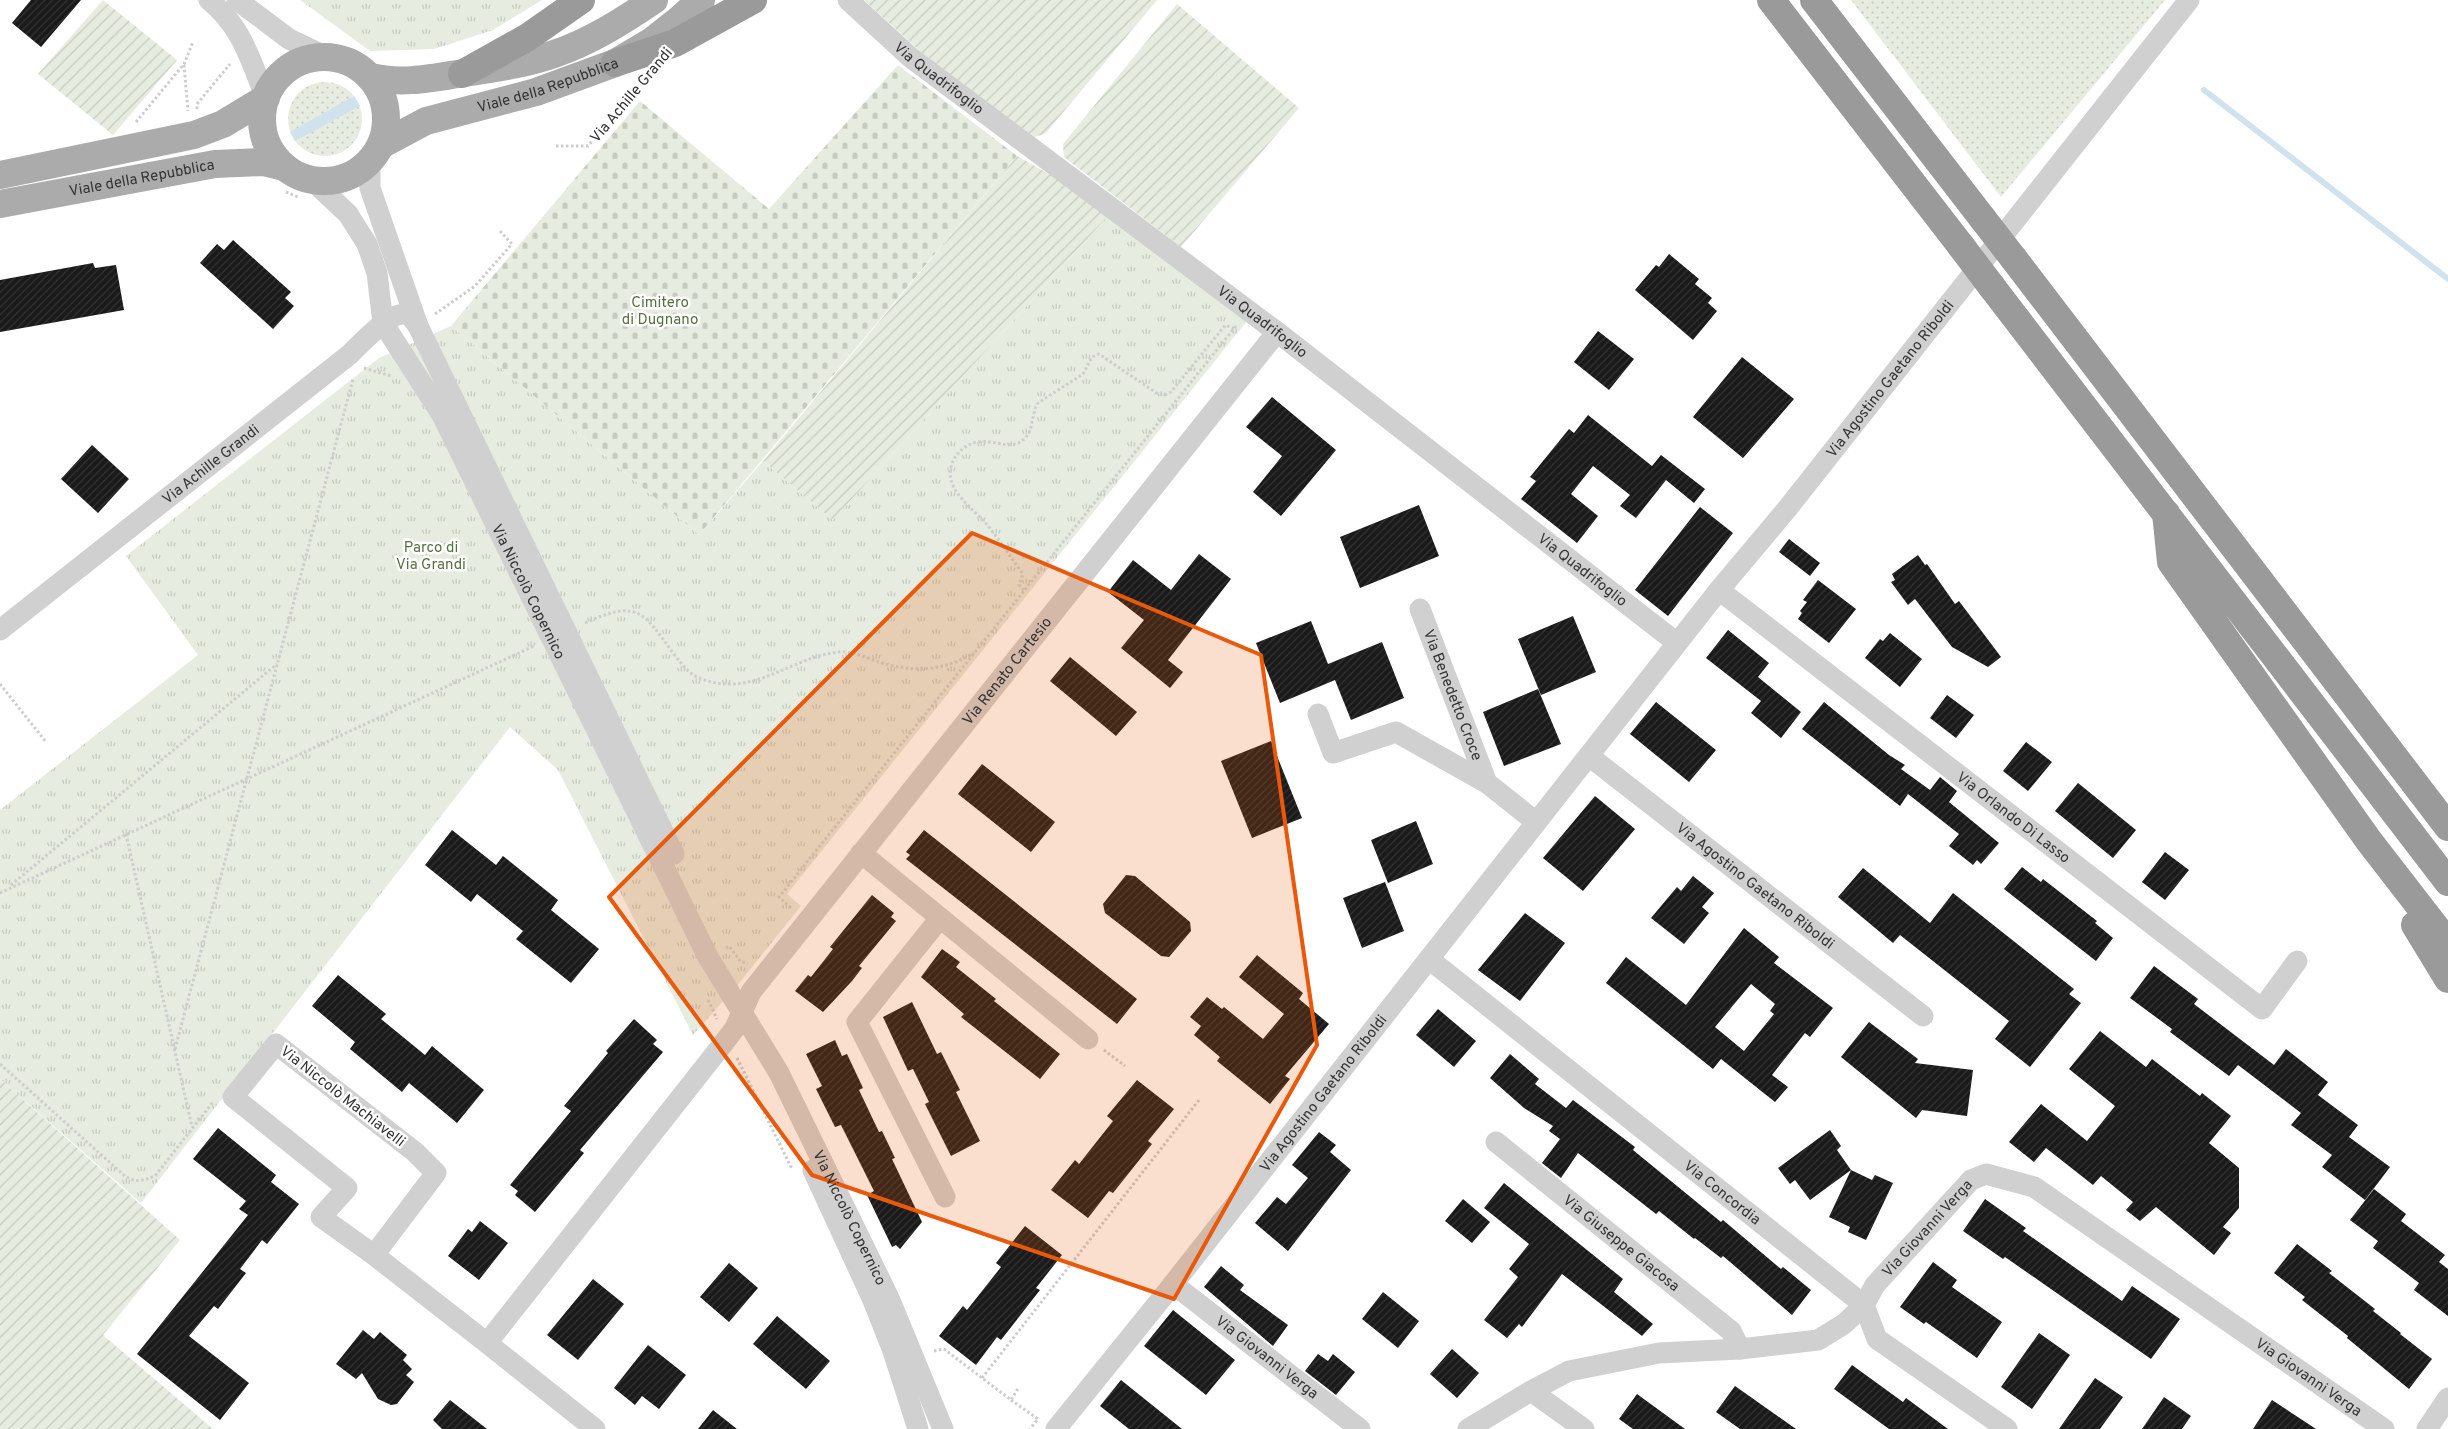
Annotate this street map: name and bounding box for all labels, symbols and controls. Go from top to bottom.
street label: Via Quadrifoglio [889,39,987,120]
street label: Via Achille Grandi [587,44,678,147]
street label: Viale della Repubblica [475,55,621,118]
street label: Viale della Repubblica [68,156,216,202]
street label: Via Quadrifoglio [1213,282,1311,363]
park label: Cimitero di Dugnano [622,294,698,330]
street label: Via Agostino Gaetano Riboldi [1823,297,1959,462]
street label: Via Achille Grandi [159,421,264,509]
street label: Via Niccolò Copernico [486,522,568,663]
street label: Via Quadrifoglio [1533,530,1630,612]
park label: Parco di Via Grandi [396,539,466,575]
street label: Via Renato Cartesio [959,614,1057,730]
street label: Via Benedetto Croce [1418,627,1486,764]
street label: Via Orlando Di Lasso [1952,768,2073,868]
street label: Via Agostino Gaetano Riboldi [1672,819,1837,954]
street label: Via Agostino Gaetano Riboldi [1256,1012,1392,1177]
street label: Via Niccolò Machiavelli [276,1042,408,1152]
street label: Via Niccolò Copernico [807,1148,889,1289]
street label: Via Concordia [1679,1157,1764,1230]
street label: Via Giovanni Verga [1879,1176,1977,1282]
street label: Via Giuseppe Giacosa [1558,1191,1683,1297]
street label: Via Giovanni Verga [1211,1312,1321,1404]
street label: Via Giovanni Verga [2251,1335,2365,1422]

